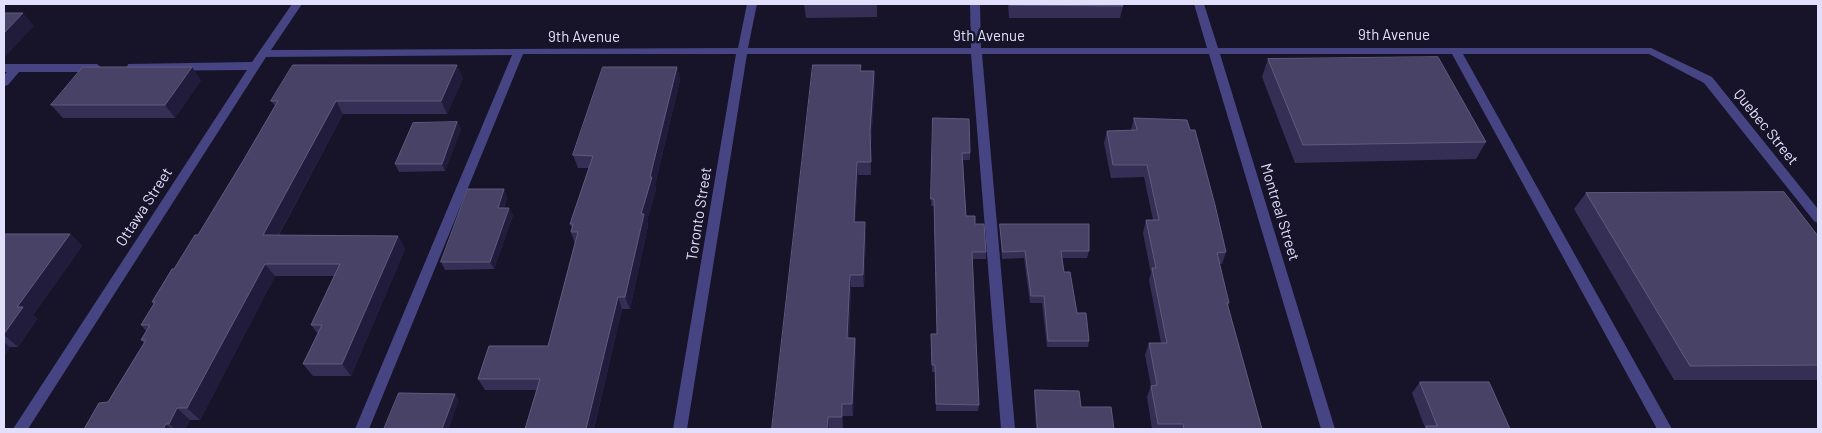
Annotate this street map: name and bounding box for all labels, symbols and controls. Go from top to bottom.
street label: 9th Avenue [1358,26,1430,44]
street label: 9th Avenue [953,27,1025,45]
street label: 9th Avenue [548,28,620,46]
street label: Quebec Street [1730,85,1802,169]
street label: Montreal Street [1257,161,1303,263]
street label: Ottawa Street [112,164,176,250]
street label: Toronto Street [683,166,715,262]

